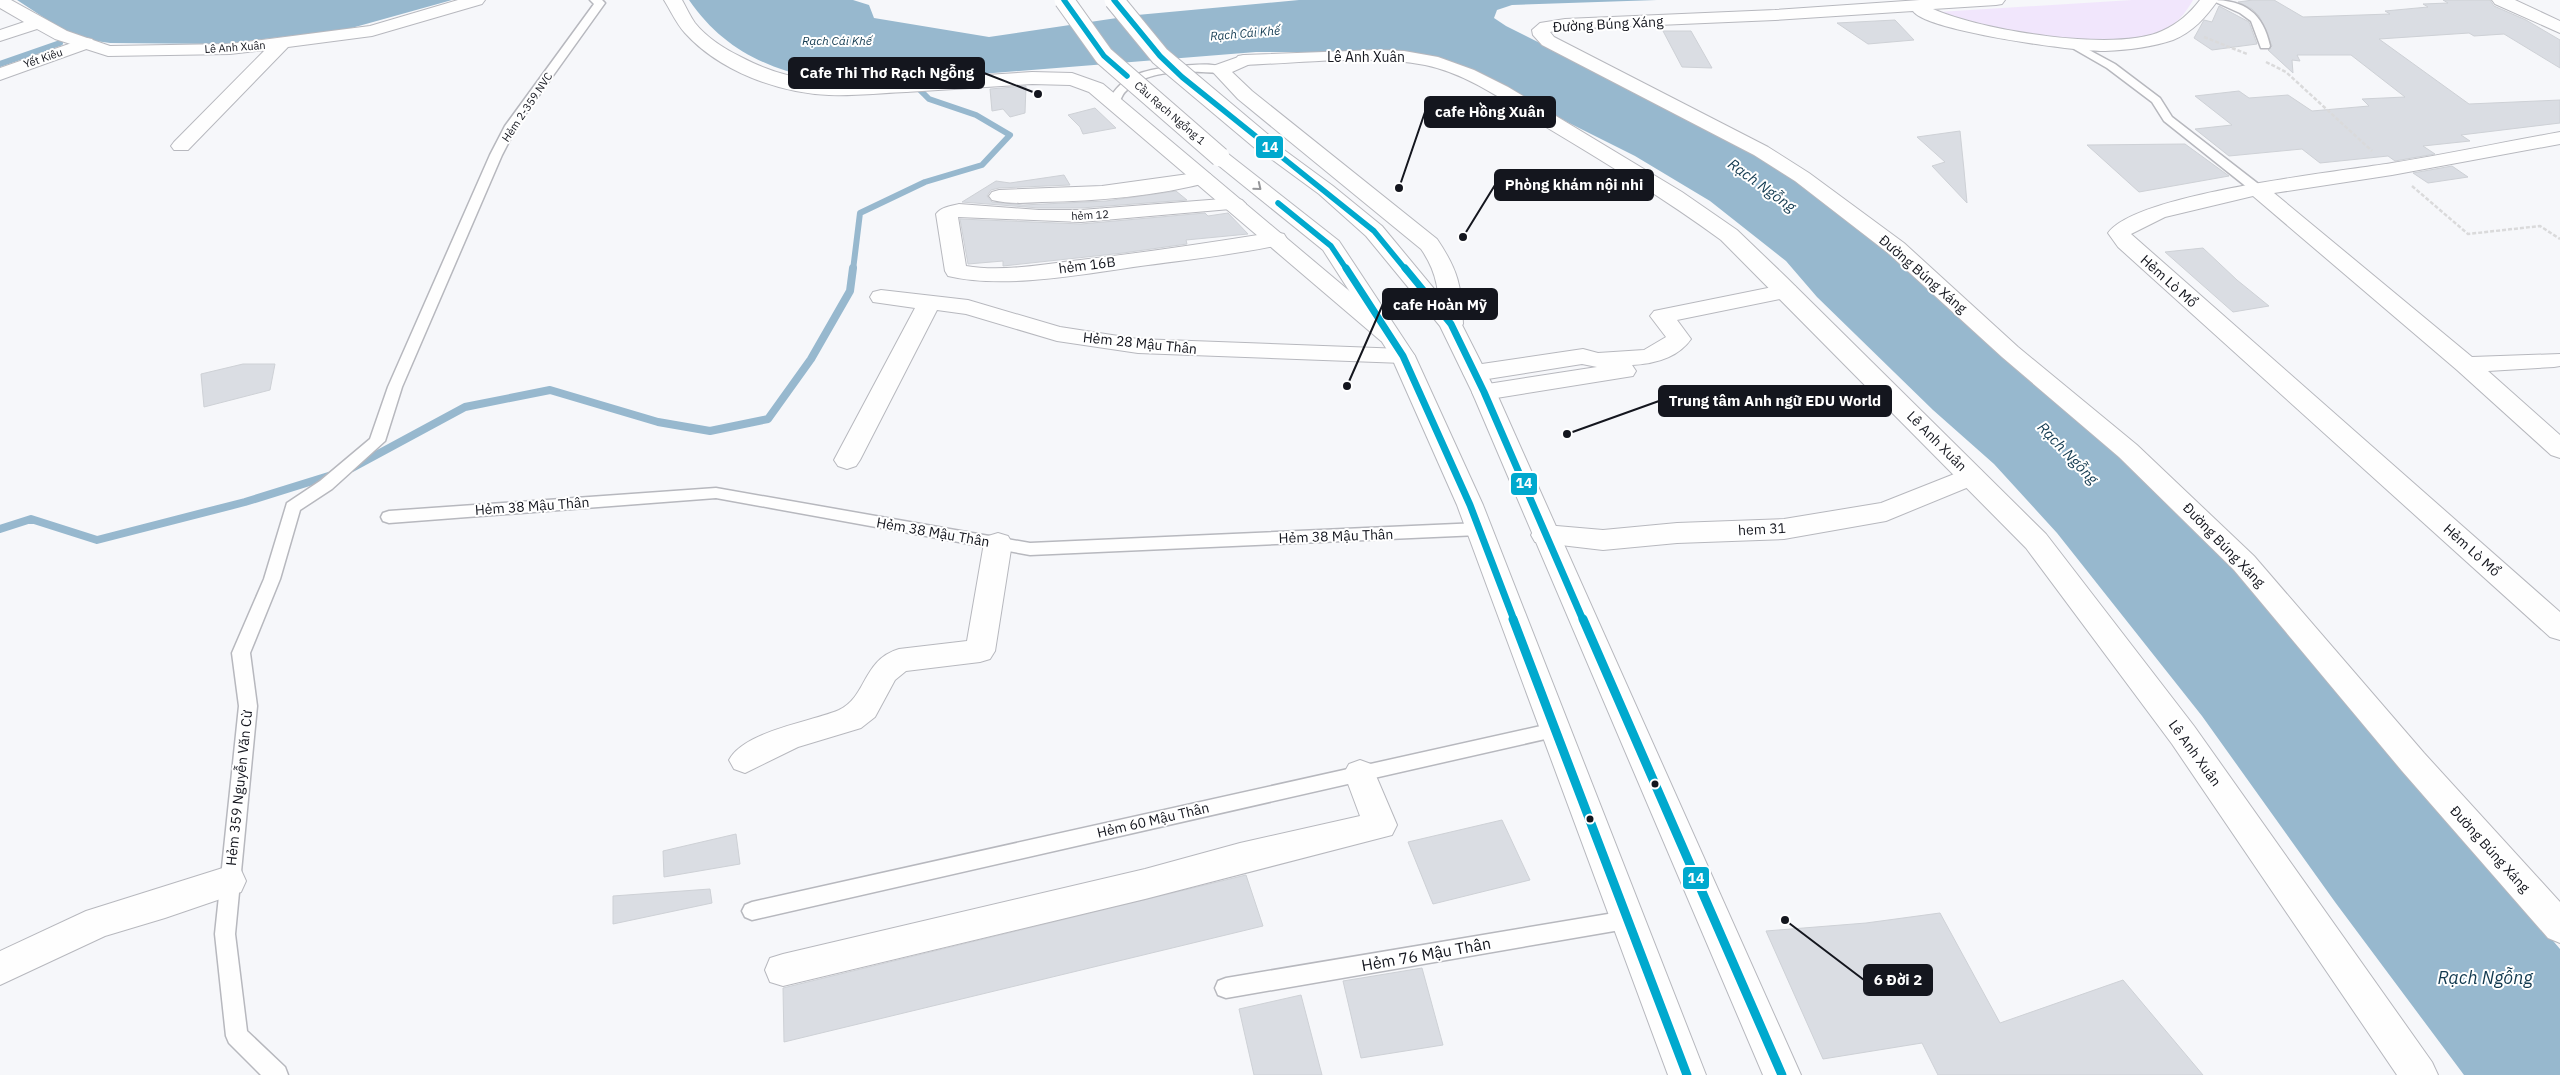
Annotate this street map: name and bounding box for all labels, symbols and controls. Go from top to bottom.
street label: Đường Búng Xáng [1552,12,1664,36]
water label: Rạch Cái Khế [1209,22,1282,44]
water label: Rạch Cái Khế [802,33,874,48]
street label: Lê Anh Xuân [204,38,266,56]
street label: Yết Kiêu [22,45,64,71]
street label: Lê Anh Xuân [1327,48,1405,66]
callout: Cafe Thi Thơ Rạch Ngỗng [789,58,984,88]
text: Cafe Thi Thơ Rạch Ngỗng [800,63,975,82]
street label: Hẻm 2-359 NVC [499,70,555,144]
street label: Cầu Rạch Ngỗng 1 [1132,78,1209,148]
callout: cafe Hồng Xuân [1425,97,1555,127]
text: cafe Hồng Xuân [1435,102,1545,121]
line badge: 14 [1255,135,1284,159]
text: 14 [1262,138,1278,156]
water label: Rạch Ngỗng [1724,154,1801,217]
callout: Phòng khám nội nhi [1495,170,1653,200]
text: Phòng khám nội nhi [1505,175,1643,194]
one-way arrow [1252,182,1261,190]
street label: hẻm 12 [1071,207,1109,223]
street label: Đường Búng Xáng [1875,231,1971,318]
street label: Hẻm Lò Mổ [2137,251,2201,311]
street label: hẻm 16B [1058,253,1116,277]
callout: cafe Hoàn Mỹ [1383,289,1497,319]
text: cafe Hoàn Mỹ [1393,295,1487,314]
street label: Hẻm 28 Mậu Thân [1082,328,1198,358]
callout: Trung tâm Anh ngữ EDU World [1659,386,1891,416]
text: Trung tâm Anh ngữ EDU World [1669,391,1881,410]
street label: Lê Anh Xuân [1903,407,1971,475]
water label: Rạch Ngỗng [2034,418,2103,489]
line badge: 14 [1510,472,1538,496]
text: 14 [1516,474,1532,492]
street label: Hẻm 38 Mậu Thân [474,493,590,519]
street label: Đường Búng Xáng [2179,499,2269,592]
street label: Hẻm 38 Mậu Thân [875,513,991,551]
street label: hem 31 [1738,519,1786,539]
street label: Hẻm Lò Mổ [2440,520,2504,580]
street label: Hẻm 38 Mậu Thân [1278,525,1394,547]
street label: Hẻm 359 Nguyễn Văn Cừ [222,709,256,867]
street label: Lê Anh Xuân [2165,716,2225,790]
unlabelled marker [1650,779,1660,789]
street label: Hẻm 60 Mậu Thân [1095,798,1211,842]
street label: Đường Búng Xáng [2446,802,2534,897]
unlabelled marker [1585,814,1595,824]
line badge: 14 [1682,866,1710,890]
text: 14 [1688,869,1704,887]
street label: Hẻm 76 Mậu Thân [1360,933,1492,975]
callout: 6 Đời 2 [1864,965,1932,995]
water label: Rạch Ngỗng [2437,966,2533,989]
text: 6 Đời 2 [1874,970,1922,989]

